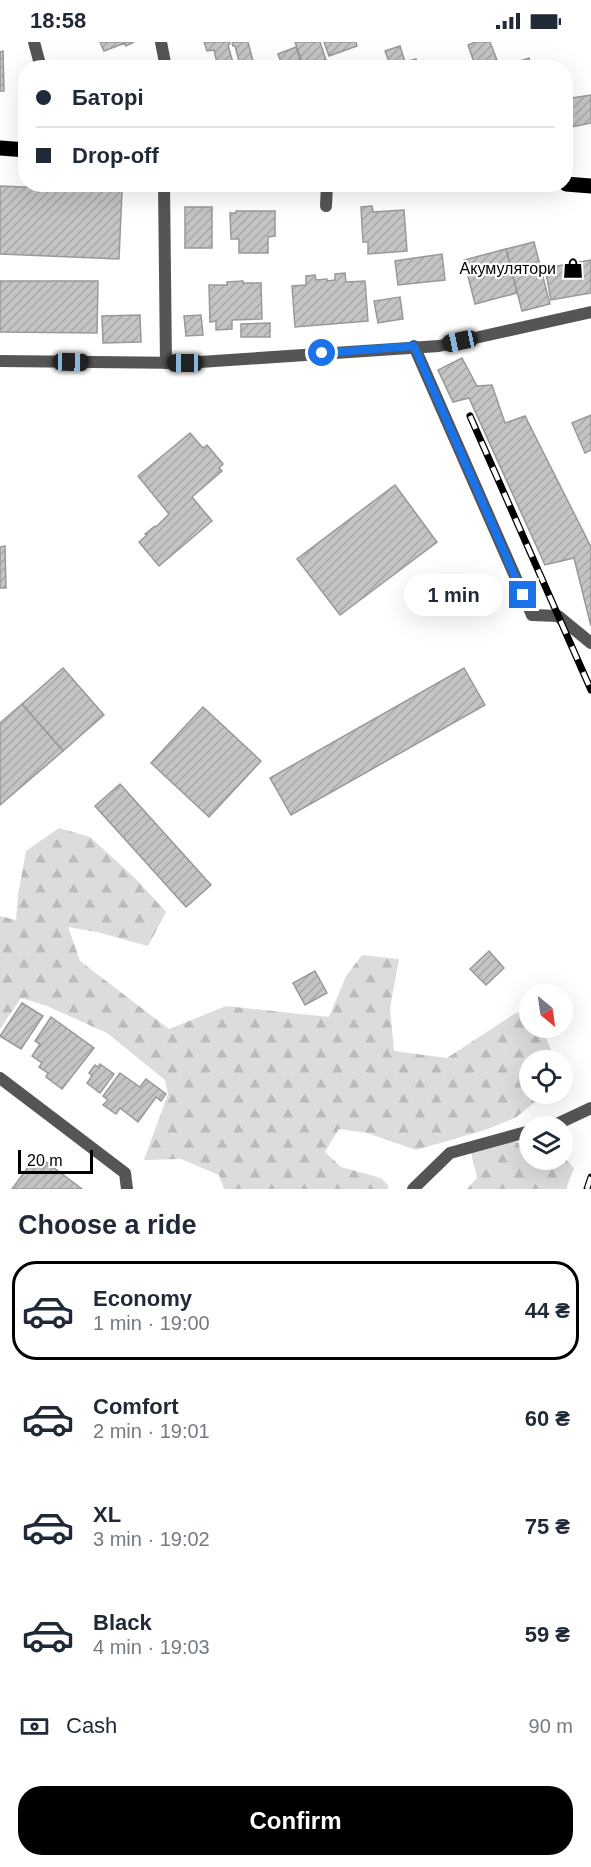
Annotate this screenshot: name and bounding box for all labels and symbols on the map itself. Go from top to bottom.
shop icon: Акумулятори [561,256,585,280]
place label: Акумулятори [460,260,556,277]
car [441,328,479,354]
route start [308,339,335,366]
car [53,353,89,371]
car [167,354,203,372]
callout: 1 min [403,574,502,616]
route end [509,581,536,608]
north arrow [519,984,573,1038]
scale bar [18,1147,93,1174]

